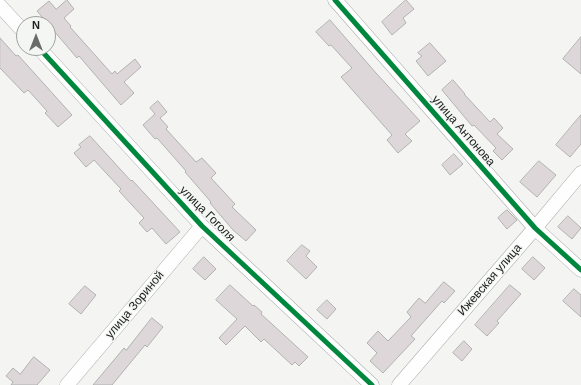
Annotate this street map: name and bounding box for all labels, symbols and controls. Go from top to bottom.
north arrow [16,16,56,56]
text: N [32,19,40,31]
street label: улица Антонова [428,93,498,169]
street label: улица Гоголя [176,183,238,245]
street label: Ижевская улица [455,241,525,319]
street label: улица Зориной [103,268,167,342]

